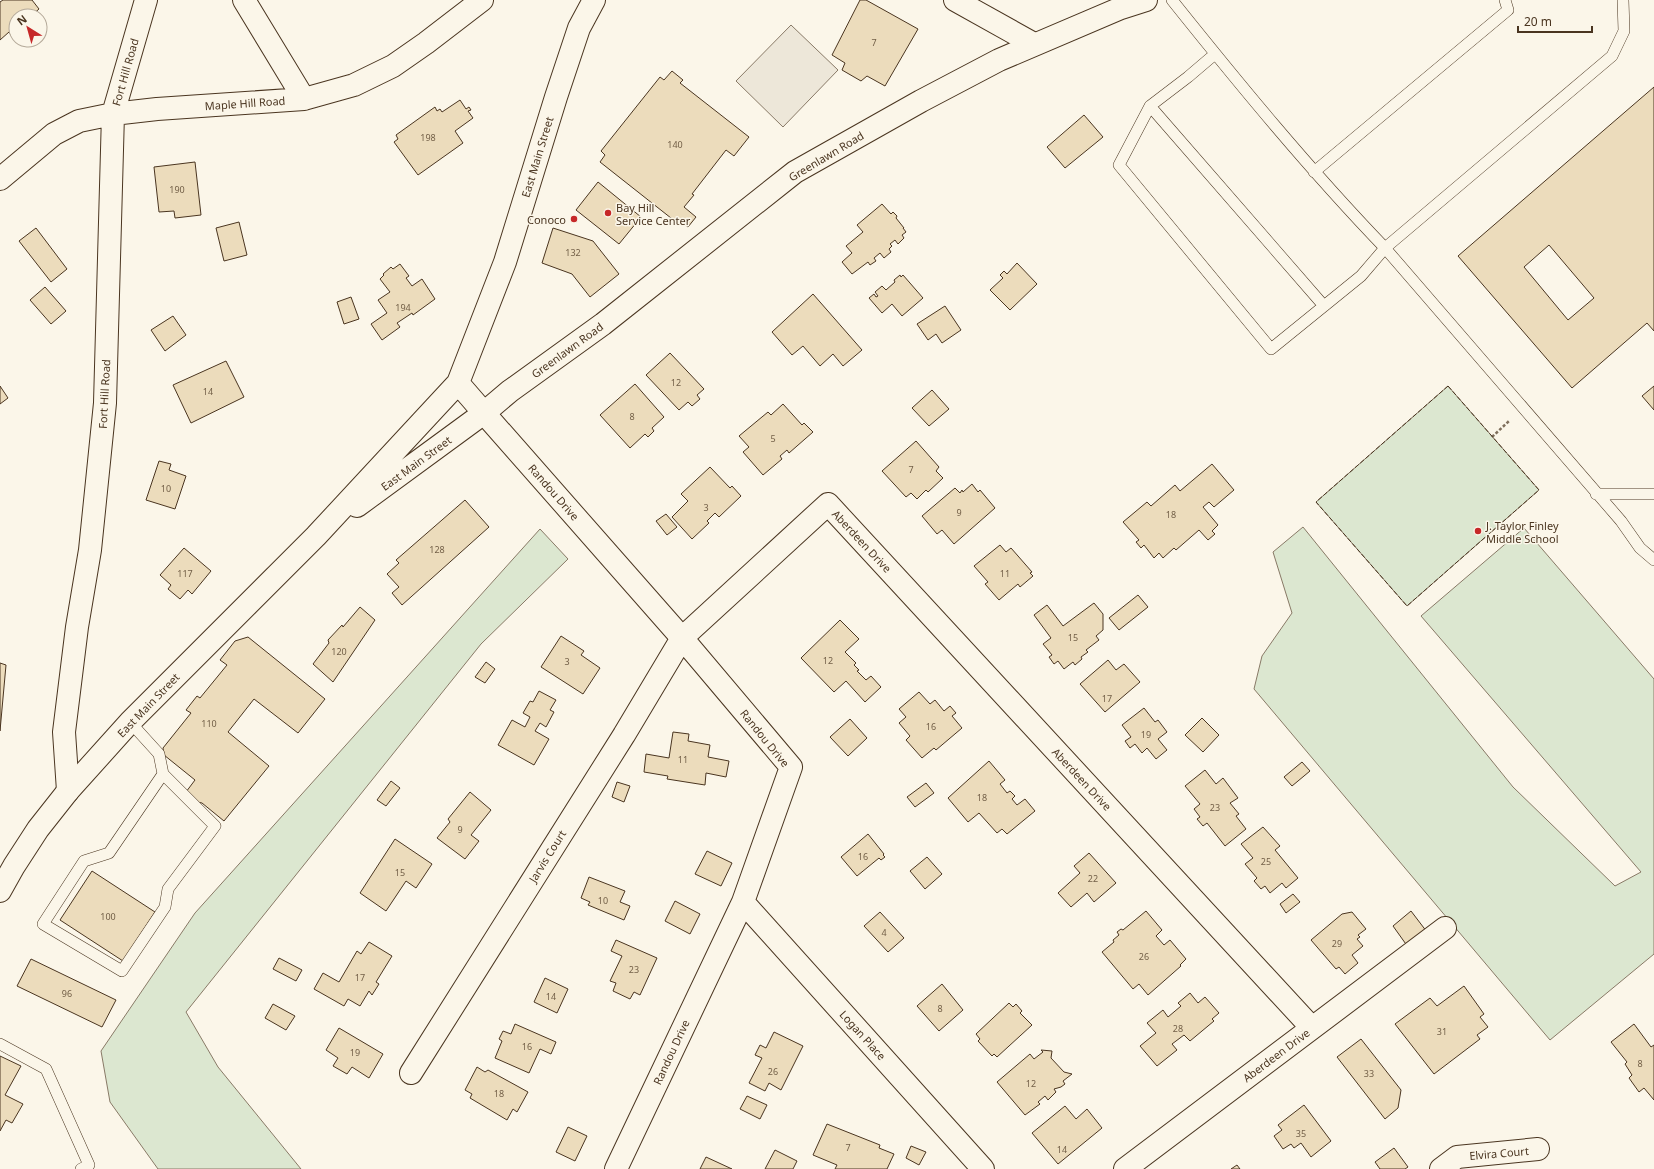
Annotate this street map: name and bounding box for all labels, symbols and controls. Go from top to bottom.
north arrow [8,8,48,48]
scale bar [1518,8,1592,34]
text: N [14,11,30,28]
text: 20 m [1524,13,1552,30]
street label: Fort Hill Road [108,36,142,108]
house number: 7 [871,36,877,49]
street label: Maple Hill Road [204,93,286,113]
street label: East Main Street [518,115,556,199]
street label: Greenlawn Road [786,128,866,184]
house number: 198 [420,131,436,144]
house number: 140 [667,138,683,151]
house number: 190 [169,183,185,196]
place label: Bay Hill Service Center [616,200,691,228]
marker: Bay Hill Service Center [603,208,613,218]
place label: Conoco [527,212,566,227]
marker: Conoco [569,214,579,224]
house number: 132 [565,246,581,259]
house number: 194 [395,301,411,314]
street label: Greenlawn Road [528,319,606,381]
street label: Fort Hill Road [95,359,113,429]
house number: 12 [671,376,681,389]
house number: 14 [203,385,213,398]
house number: 8 [629,410,635,423]
street label: East Main Street [378,432,454,494]
house number: 5 [770,432,776,445]
street label: Randou Drive [525,461,583,523]
house number: 7 [908,463,914,476]
house number: 10 [161,482,171,495]
house number: 3 [703,501,709,514]
street label: Aberdeen Drive [829,506,895,576]
house number: 9 [956,506,962,519]
house number: 18 [1166,508,1176,521]
place label: J. Taylor Finley Middle School [1485,518,1559,546]
marker: J. Taylor Finley Middle School [1473,526,1483,536]
house number: 128 [429,543,445,556]
house number: 117 [177,567,193,580]
house number: 11 [1000,567,1010,580]
house number: 15 [1068,631,1078,644]
house number: 120 [331,645,347,658]
house number: 12 [823,654,833,667]
house number: 3 [564,655,570,668]
street label: East Main Street [114,670,182,740]
house number: 17 [1102,692,1112,705]
street label: Randou Drive [737,706,793,770]
house number: 110 [201,717,217,730]
house number: 16 [926,720,936,733]
house number: 19 [1141,728,1151,741]
street label: Aberdeen Drive [1049,744,1115,814]
house number: 11 [678,753,688,766]
house number: 18 [977,791,987,804]
house number: 23 [1210,801,1220,814]
house number: 9 [457,823,463,836]
street label: Jarvis Court [524,827,569,886]
house number: 16 [858,850,868,863]
house number: 25 [1261,855,1271,868]
house number: 15 [395,866,405,879]
house number: 22 [1088,872,1098,885]
house number: 10 [598,894,608,907]
house number: 100 [100,910,116,923]
house number: 4 [881,926,887,939]
house number: 29 [1332,937,1342,950]
house number: 26 [1139,950,1149,963]
house number: 23 [629,963,639,976]
house number: 17 [355,971,365,984]
house number: 96 [62,987,72,1000]
house number: 14 [546,990,556,1003]
house number: 8 [937,1002,943,1015]
street label: Logan Place [837,1007,889,1063]
street label: Randou Drive [649,1017,693,1087]
house number: 28 [1173,1022,1183,1035]
street label: Aberdeen Drive [1239,1025,1313,1085]
house number: 31 [1437,1025,1447,1038]
house number: 16 [522,1040,532,1053]
house number: 19 [350,1046,360,1059]
house number: 8 [1637,1057,1643,1070]
house number: 26 [768,1065,778,1078]
house number: 33 [1364,1067,1374,1080]
house number: 12 [1026,1077,1036,1090]
house number: 18 [494,1087,504,1100]
house number: 35 [1296,1127,1306,1140]
house number: 7 [845,1141,851,1154]
house number: 14 [1057,1143,1067,1156]
street label: Elvira Court [1469,1143,1529,1163]

